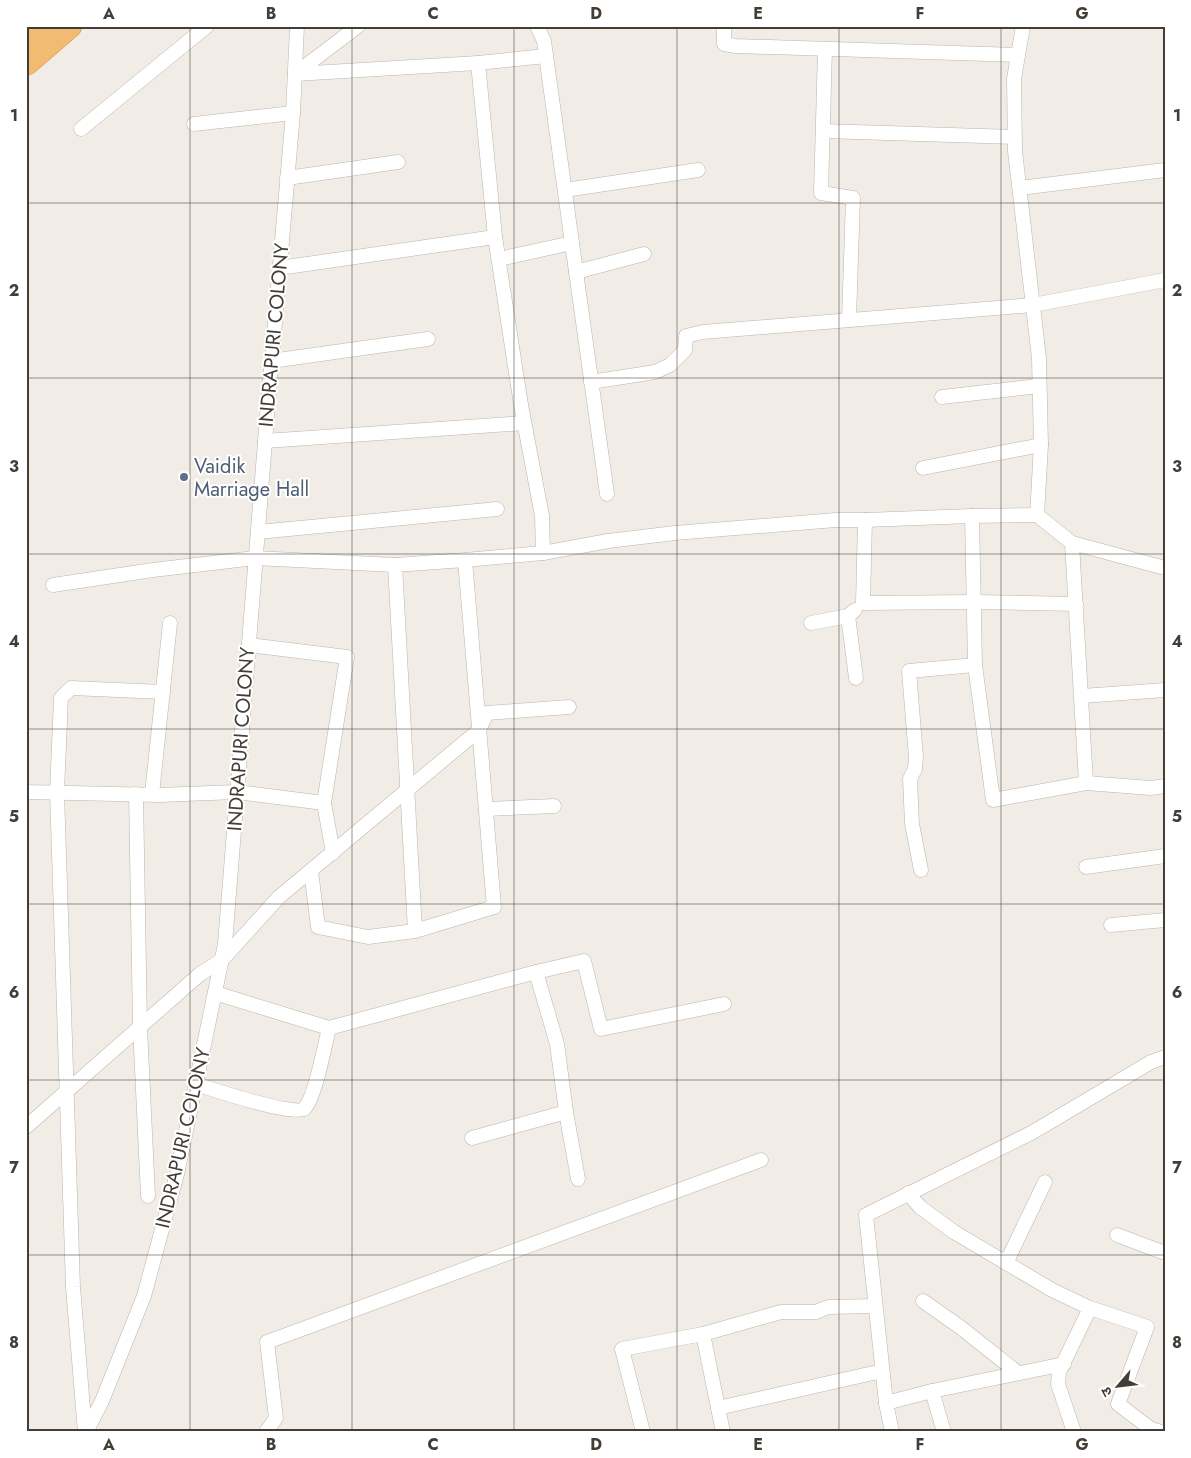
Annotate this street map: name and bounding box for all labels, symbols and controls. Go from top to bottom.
text: A [102,2,115,25]
text: B [266,2,276,25]
text: C [427,2,439,25]
text: D [590,2,602,25]
text: E [753,2,763,25]
text: F [916,2,924,25]
text: G [1075,2,1089,25]
text: 1 [10,104,18,127]
text: 1 [1173,104,1181,127]
street label: INDRAPURI COLONY [252,241,297,428]
text: 2 [9,279,19,302]
text: 2 [1172,279,1182,302]
place label: Vaidik Marriage Hall [194,452,309,504]
text: 3 [9,455,19,478]
text: 3 [1172,455,1182,478]
marker: Vaidik Marriage Hall [178,471,190,483]
text: 4 [8,630,20,653]
text: 4 [1171,630,1183,653]
street label: INDRAPURI COLONY [220,645,262,832]
text: 5 [9,805,19,828]
text: 5 [1172,805,1182,828]
text: 6 [9,981,19,1004]
text: 6 [1172,981,1182,1004]
street label: INDRAPURI COLONY [148,1044,218,1231]
text: 7 [9,1156,19,1179]
text: 7 [1172,1156,1182,1179]
text: 8 [9,1331,19,1354]
text: 8 [1172,1331,1182,1354]
north arrow [1094,1360,1144,1410]
text: उ [1095,1383,1117,1400]
text: A [102,1433,115,1456]
text: B [266,1433,276,1456]
text: C [427,1433,439,1456]
text: D [590,1433,602,1456]
text: E [753,1433,763,1456]
text: F [916,1433,924,1456]
text: G [1075,1433,1089,1456]

